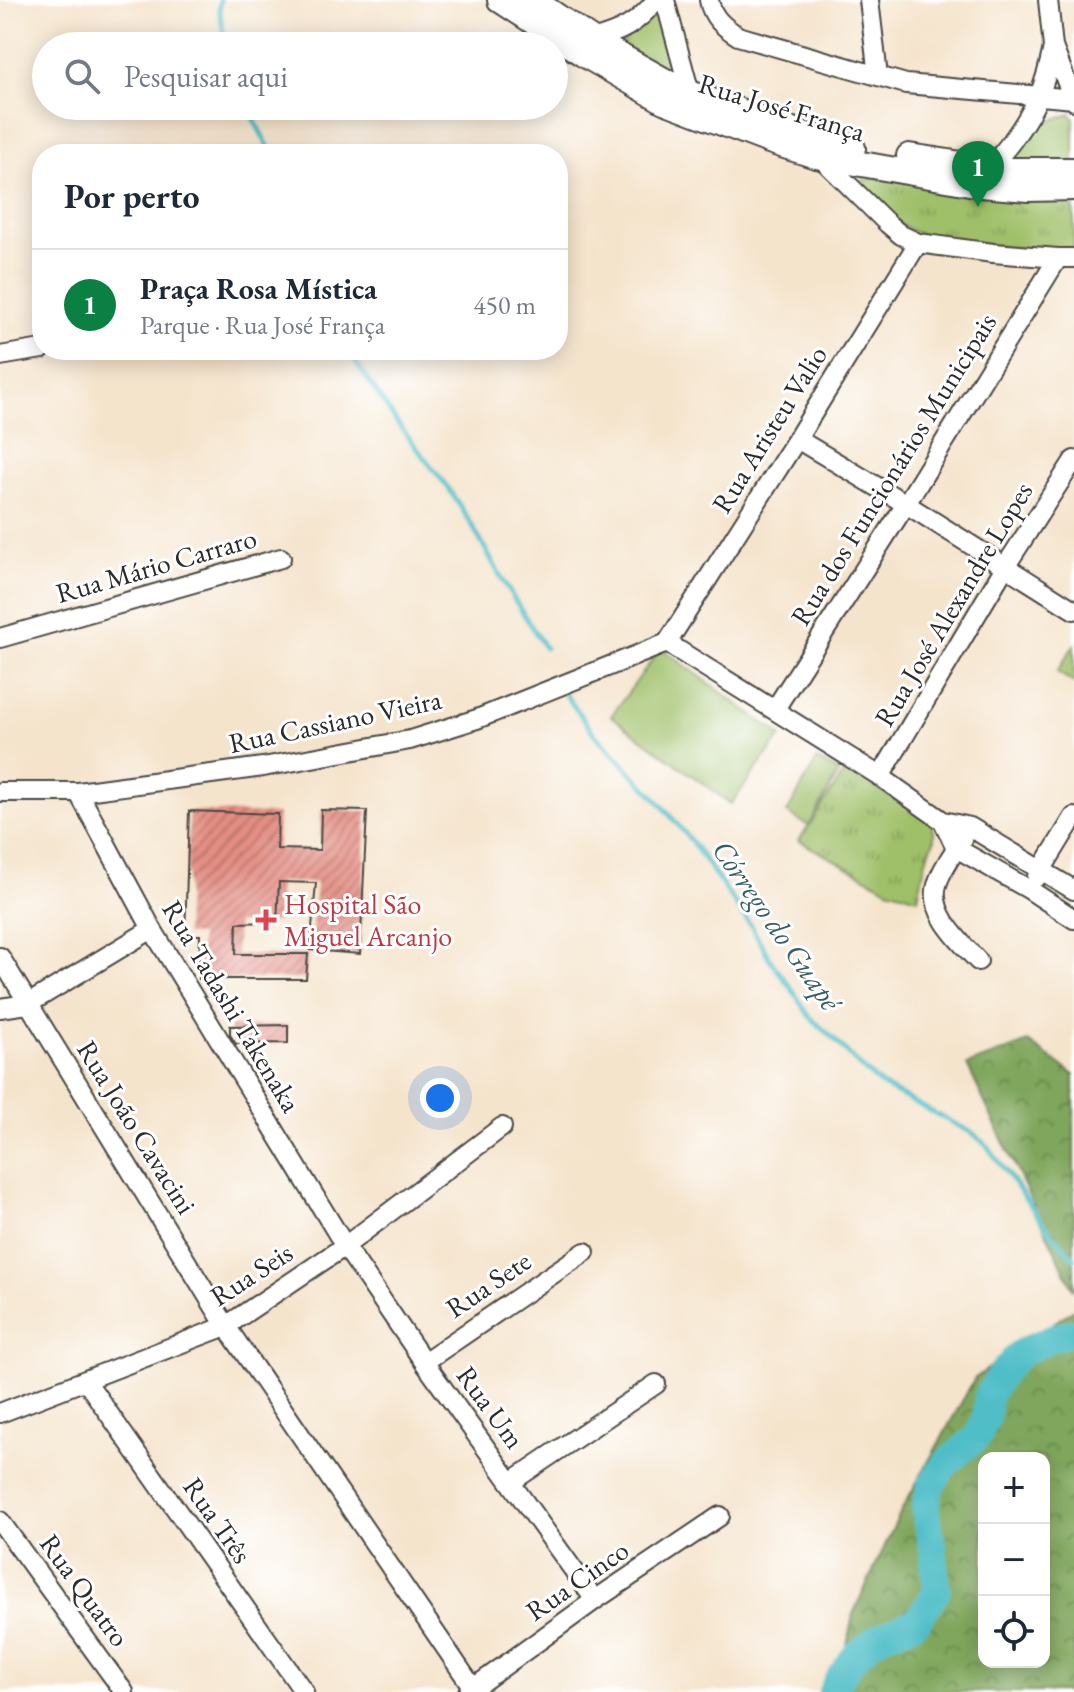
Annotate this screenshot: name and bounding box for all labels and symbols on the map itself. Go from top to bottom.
street label: Rua José França [694,65,870,150]
pin: 1 [952,141,1004,207]
street label: Rua dos Funcionários Municipais [782,306,1004,632]
street label: Rua Aristeu Valio [703,339,835,519]
street label: Rua José Alexandre Lopes [866,475,1040,733]
street label: Rua Mário Carraro [51,519,261,611]
street label: Rua Cassiano Vieira [225,681,445,761]
water label: Córrego do Guapé [704,832,852,1020]
place label: Hospital São Miguel Arcanjo [284,886,452,954]
street label: Rua Tadashi Takenaka [154,893,310,1119]
marker: Hospital São Miguel Arcanjo [255,909,277,931]
street label: Rua João Cavacini [69,1033,205,1221]
your location [420,1078,460,1118]
street label: Rua Seis [203,1234,299,1314]
street label: Rua Sete [438,1242,538,1326]
street label: Rua Um [449,1358,533,1456]
street label: Rua Três [175,1470,261,1570]
street label: Rua Quatro [32,1527,138,1653]
street label: Rua Cinco [518,1531,636,1629]

